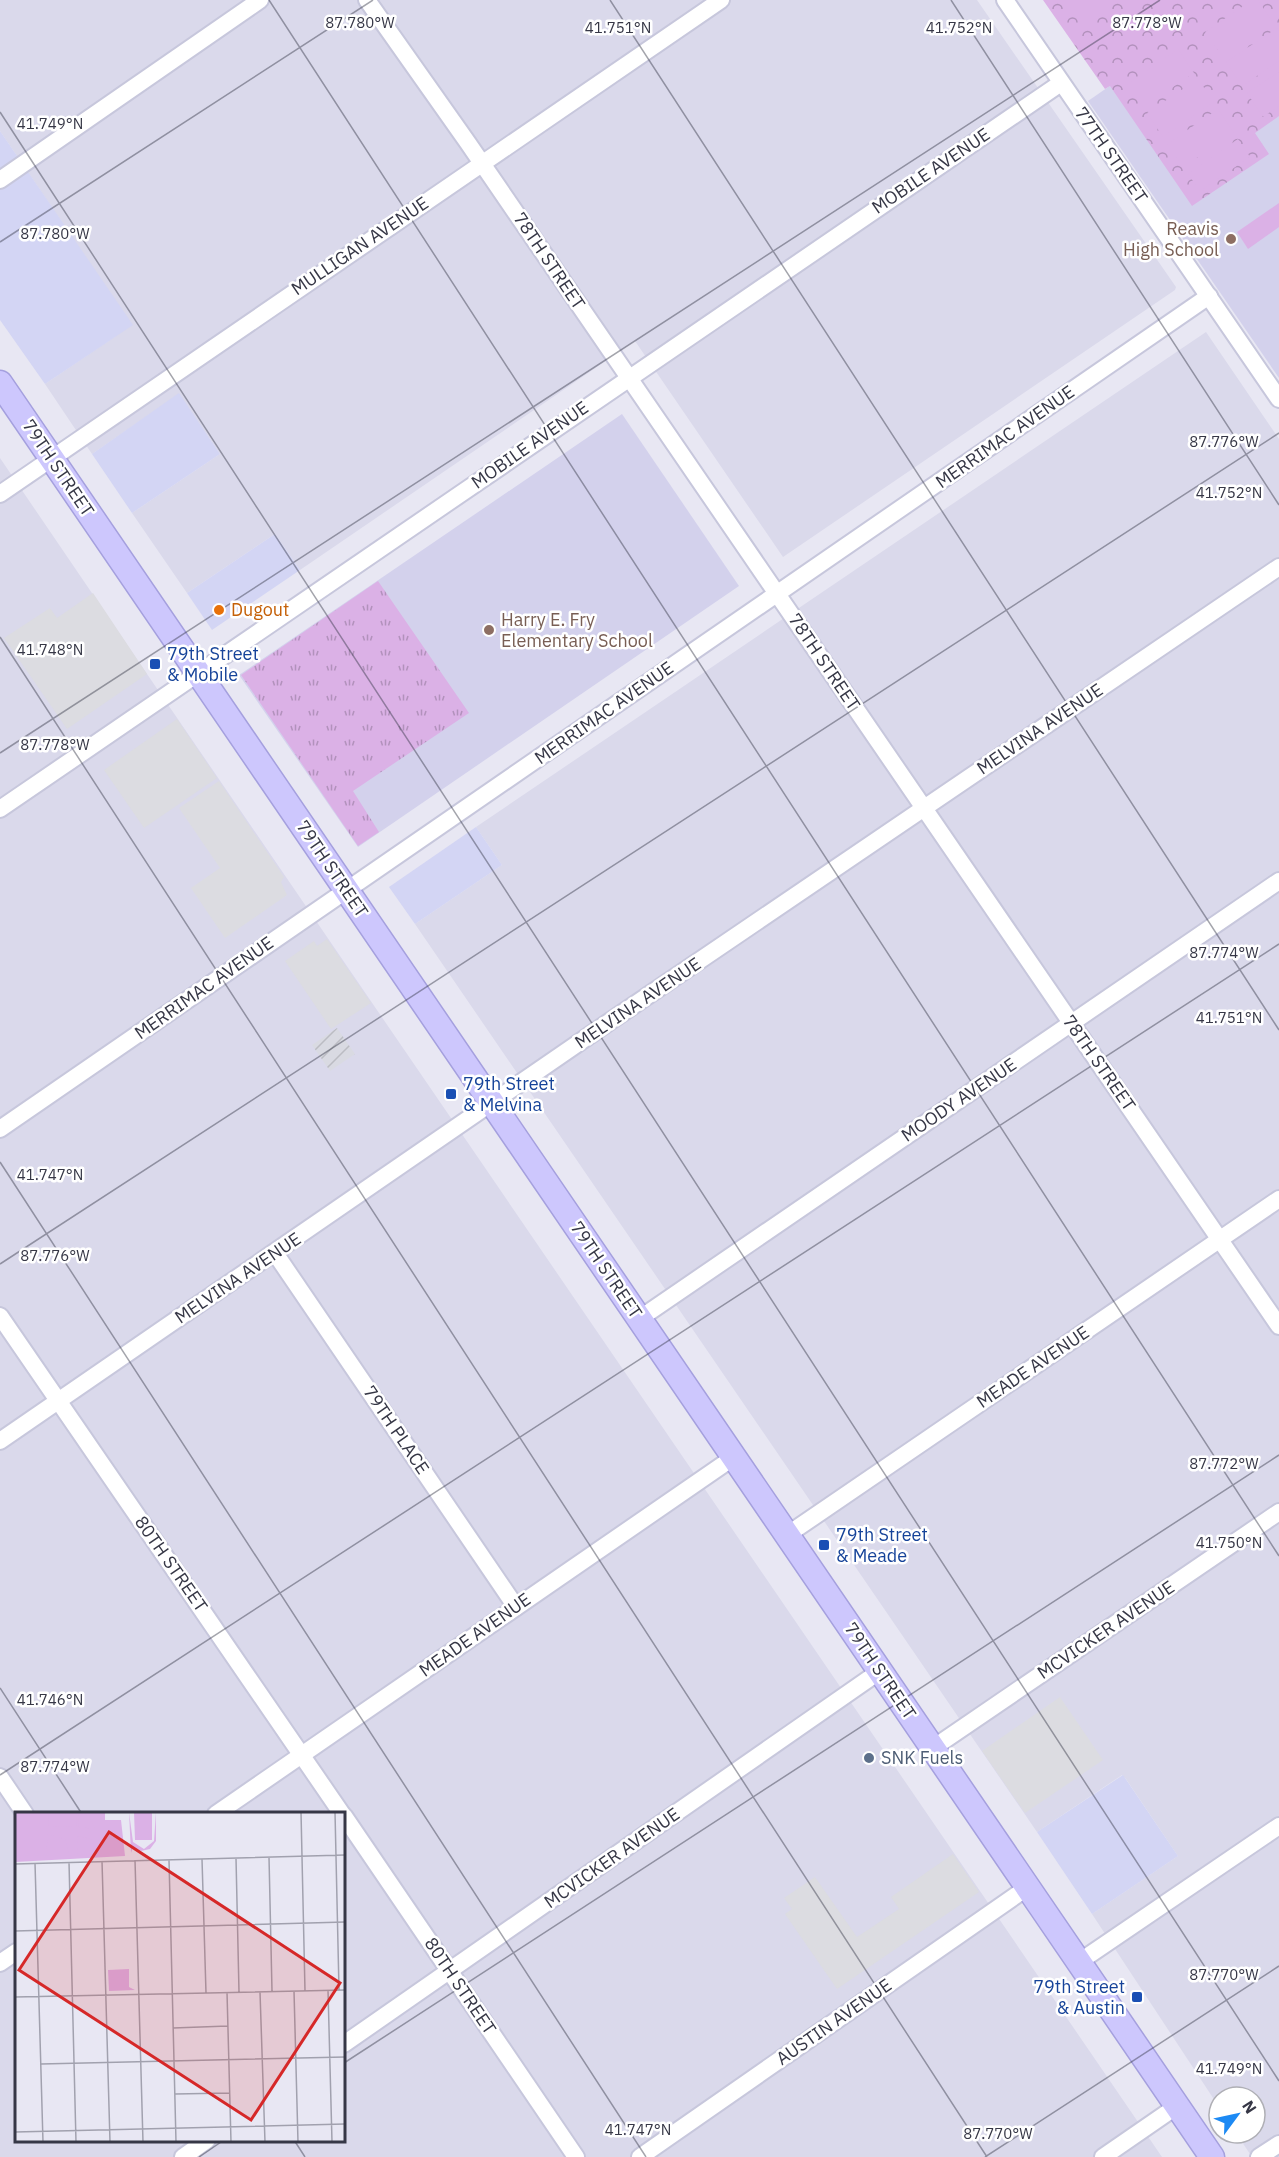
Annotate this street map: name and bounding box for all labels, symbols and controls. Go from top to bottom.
text: 87.780°W [325,13,395,32]
text: 87.778°W [1112,13,1182,32]
text: 41.751°N [585,18,651,37]
text: 41.752°N [926,18,992,37]
street label: 77TH STREET [1070,102,1153,207]
text: 41.749°N [17,114,83,133]
street label: MOBILE AVENUE [867,123,994,219]
street label: MULLIGAN AVENUE [287,191,433,300]
street label: 78TH STREET [509,208,590,314]
place label: Reavis High School [1123,217,1219,261]
text: 87.780°W [20,224,90,243]
marker: Reavis High School [1224,232,1238,246]
street label: MERRIMAC AVENUE [931,380,1079,493]
street label: MOBILE AVENUE [467,396,593,494]
street label: 79TH STREET [18,415,99,521]
text: 87.776°W [1189,432,1259,451]
text: 41.752°N [1196,483,1262,502]
place label: Dugout [231,598,289,621]
marker: Dugout [212,603,226,617]
place label: Harry E. Fry Elementary School [501,608,653,652]
street label: 78TH STREET [784,609,865,715]
marker: Harry E. Fry Elementary School [482,623,496,637]
text: 41.748°N [17,640,83,659]
place label: 79th Street & Mobile [167,642,259,686]
street label: MERRIMAC AVENUE [530,656,678,769]
marker: 79th Street & Mobile [148,657,162,671]
street label: MELVINA AVENUE [972,678,1107,779]
text: 87.778°W [20,735,90,754]
street label: 79TH STREET [292,816,373,922]
street label: MERRIMAC AVENUE [130,931,278,1044]
text: 87.774°W [1189,943,1259,962]
street label: MELVINA AVENUE [570,952,705,1053]
text: 41.751°N [1196,1008,1262,1027]
street label: 78TH STREET [1058,1010,1141,1115]
street label: MOODY AVENUE [897,1053,1021,1147]
place label: 79th Street & Melvina [463,1072,555,1116]
marker: 79th Street & Melvina [444,1087,458,1101]
text: 41.747°N [17,1165,83,1184]
street label: 79TH STREET [566,1217,647,1323]
street label: MELVINA AVENUE [170,1227,305,1328]
text: 87.776°W [20,1246,90,1265]
street label: MEADE AVENUE [972,1320,1094,1413]
street label: 79TH PLACE [358,1381,434,1478]
text: 87.772°W [1189,1454,1259,1473]
street label: 80TH STREET [130,1511,213,1616]
place label: 79th Street & Meade [836,1523,928,1567]
text: 41.750°N [1196,1533,1262,1552]
marker: 79th Street & Meade [817,1538,831,1552]
street label: MCVICKER AVENUE [1033,1575,1179,1684]
street label: MEADE AVENUE [414,1588,535,1682]
street label: 79TH STREET [840,1618,921,1724]
text: 41.746°N [17,1690,83,1709]
place label: SNK Fuels [881,1746,963,1769]
marker: SNK Fuels [862,1751,876,1765]
text: 87.774°W [20,1757,90,1776]
street label: MCVICKER AVENUE [539,1802,684,1913]
inset map [15,1812,345,2142]
street label: 80TH STREET [420,1933,501,2039]
text: 87.770°W [1189,1965,1259,1984]
street label: AUSTIN AVENUE [772,1973,896,2070]
place label: 79th Street & Austin [1033,1975,1125,2019]
marker: 79th Street & Austin [1130,1990,1144,2004]
text: 41.749°N [1196,2059,1262,2078]
north arrow [1207,2085,1267,2145]
text: N [1238,2097,1261,2117]
text: 41.747°N [605,2120,671,2139]
text: 87.770°W [963,2124,1033,2143]

